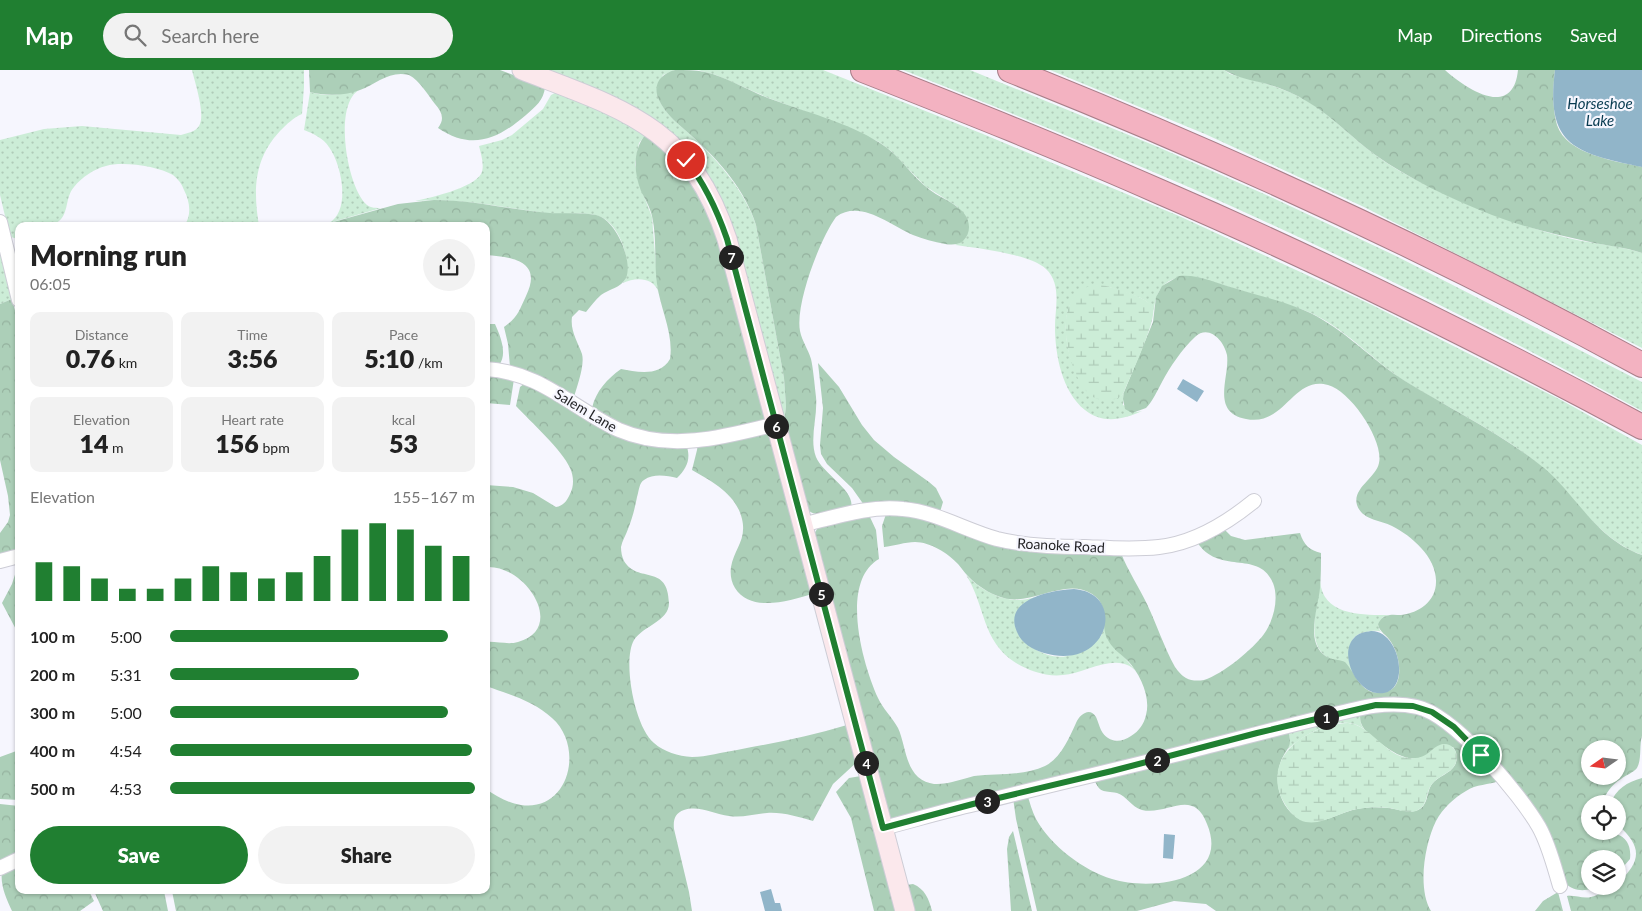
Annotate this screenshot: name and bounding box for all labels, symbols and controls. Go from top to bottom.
search box [103,13,453,58]
text: Map [25,21,73,50]
icon: search [121,21,149,49]
text: Search here [161,24,259,47]
text: Map [1397,24,1433,46]
text: Directions [1461,24,1542,46]
text: Saved [1570,24,1617,46]
water label: Horseshoe Lake [1567,94,1633,129]
pin [665,139,707,181]
icon: check [672,146,700,174]
text: Morning run [30,238,187,272]
button: share [423,239,475,291]
pin: 7 [718,244,744,270]
text: 7 [727,249,736,266]
text: 06:05 [30,274,71,293]
text: Distance [75,326,128,343]
text: Time [237,326,268,343]
text: Pace [389,326,418,343]
text: 0.76 [66,343,115,373]
text: 3:56 [227,343,278,373]
text: 5:10 [364,343,414,373]
text: km [115,354,137,371]
text: /km [414,354,443,371]
street label: Salem Lane [552,385,620,435]
text: Elevation [73,411,130,428]
text: Heart rate [221,411,284,428]
text: kcal [392,411,415,428]
pin: 6 [764,414,788,438]
text: 6 [772,418,781,435]
text: 14 [79,428,108,458]
text: 156 [215,428,259,458]
text: 53 [389,428,418,458]
text: m [108,439,124,456]
text: bpm [259,439,290,456]
text: Elevation [30,487,95,506]
text: 155–167 m [393,487,475,506]
street label: Roanoke Road [1017,534,1105,556]
pin: 5 [808,582,834,606]
text: 5 [817,586,826,603]
text: 100 m [30,627,75,646]
text: 5:00 [110,627,142,646]
text: 200 m [30,665,75,684]
text: 5:31 [110,665,142,684]
text: 300 m [30,703,75,722]
text: 5:00 [110,703,142,722]
pin: 1 [1314,704,1338,730]
text: 1 [1322,709,1331,726]
pin [1460,734,1502,776]
north arrow [1581,740,1626,785]
map controls [1581,740,1626,895]
text: 400 m [30,741,75,760]
text: 4:54 [110,741,142,760]
icon: arrive [1467,741,1495,769]
pin: 2 [1144,748,1170,772]
pin: 4 [854,750,878,776]
text: 2 [1153,752,1162,769]
text: 4 [862,755,871,772]
text: 500 m [30,779,75,798]
text: 4:53 [110,779,142,798]
pin: 3 [974,788,1000,814]
text: 3 [983,793,992,810]
button: locate [1581,795,1626,840]
button: Save [30,826,248,884]
button: Share [258,826,475,884]
button: layers [1581,850,1626,895]

